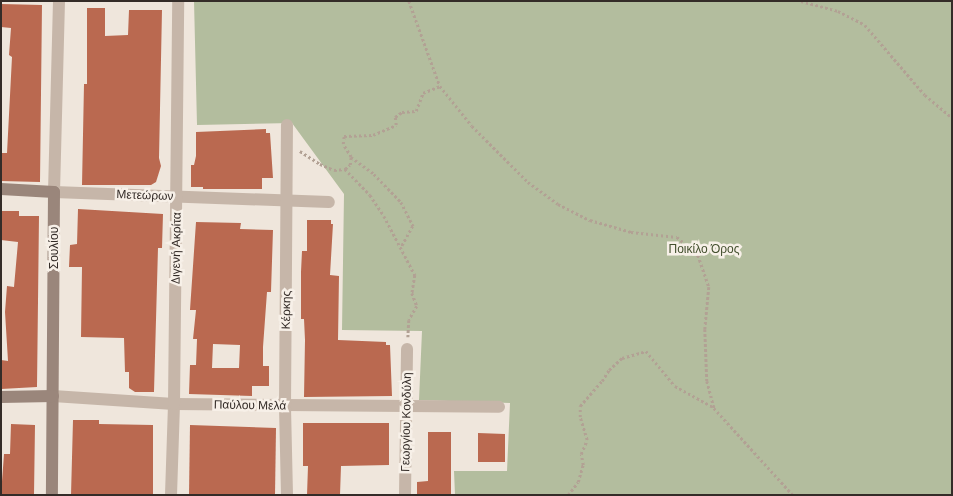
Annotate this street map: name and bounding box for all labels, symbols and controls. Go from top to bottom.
street label: Μετεώρων [116,187,174,203]
street label: Διγενή Ακρίτα [168,212,184,284]
street label: Σουλίου [47,227,61,269]
park label: Ποικίλο Όρος [669,242,739,256]
street label: Κέρκης [278,291,294,329]
street label: Γεωργίου Κονδύλη [398,372,414,472]
street label: Παύλου Μελά [214,397,286,413]

